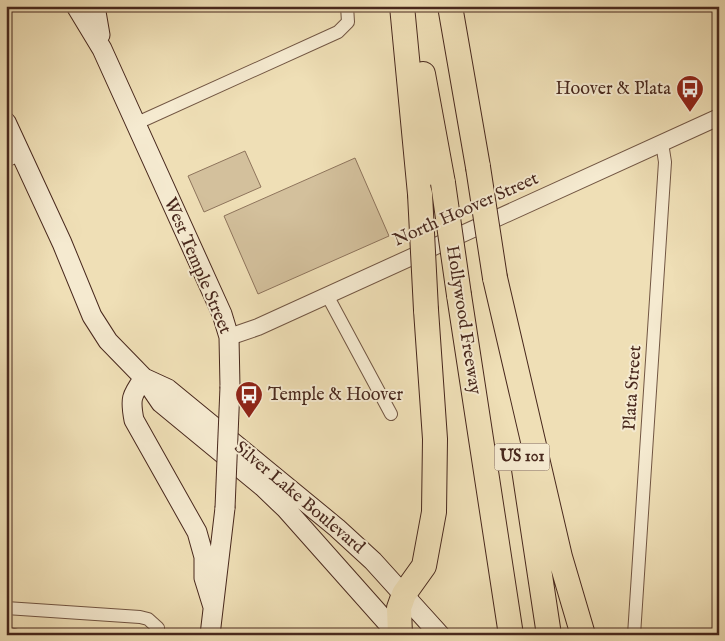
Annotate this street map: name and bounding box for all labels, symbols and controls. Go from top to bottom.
bus stop icon: Hoover & Plata [675,74,705,113]
place label: Hoover & Plata [555,78,671,101]
street label: North Hoover Street [390,168,542,252]
street label: West Temple Street [158,194,236,338]
street label: Hollywood Freeway [440,244,486,396]
street label: Plata Street [619,344,647,432]
bus stop icon: Temple & Hoover [234,380,264,419]
place label: Temple & Hoover [268,384,403,407]
street label: Silver Lake Boulevard [229,437,369,560]
road number: US 101 [494,444,550,471]

